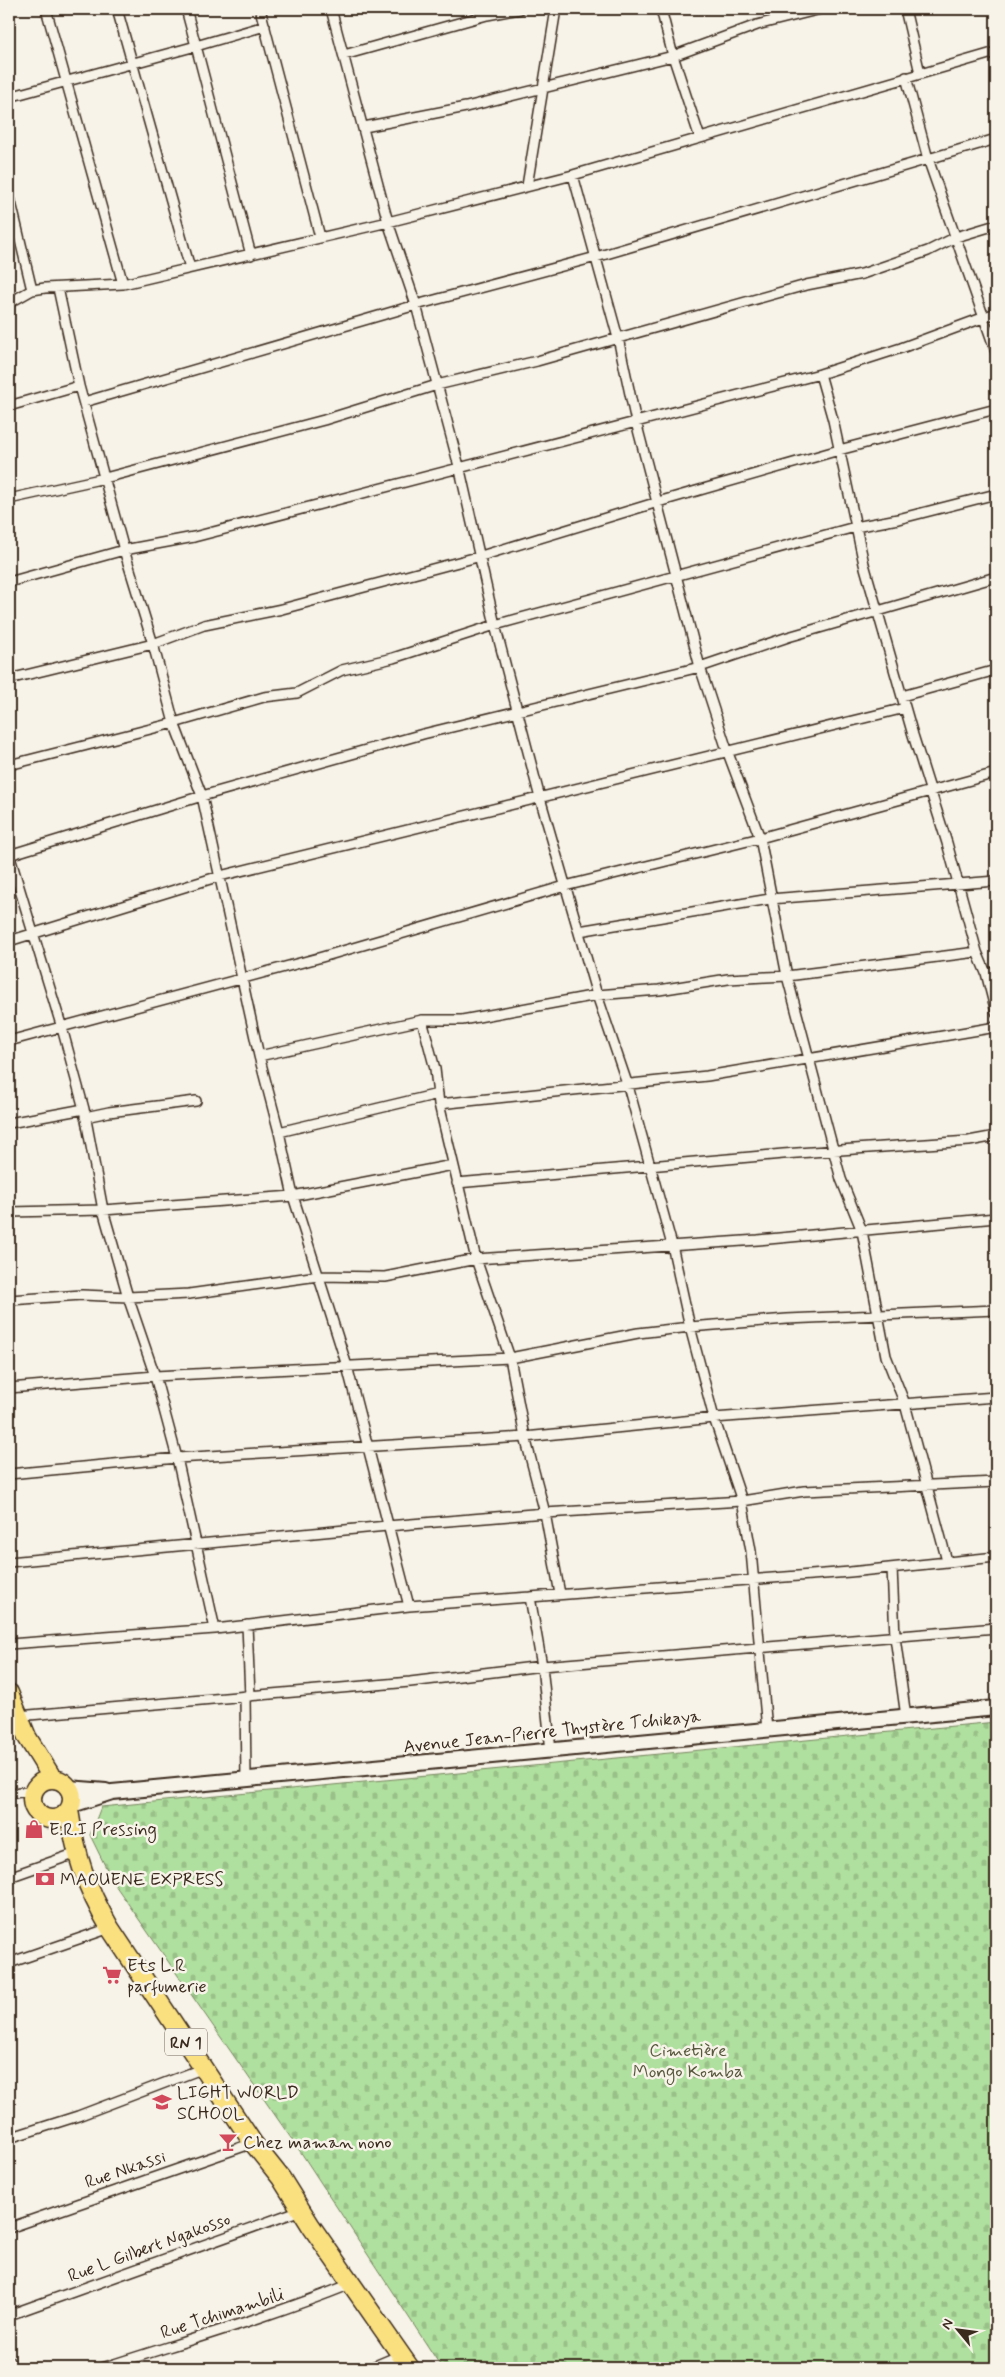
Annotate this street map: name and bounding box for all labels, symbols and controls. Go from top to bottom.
street label: Avenue Jean-Pierre Thystère Tchikaya [402,1704,702,1760]
shop icon: E.R.I Pressing [23,1818,45,1840]
place label: E.R.I Pressing [49,1818,157,1843]
bank icon: MAOUENE EXPRESS [34,1868,56,1890]
place label: MAOUENE EXPRESS [60,1868,224,1892]
place label: Ets L.R parfumerie [127,1954,207,1999]
supermarket icon: Ets L.R parfumerie [101,1964,123,1986]
road number: RN 1 [165,2028,207,2056]
park label: Cimetière Mongo Komba [633,2039,743,2085]
place label: LIGHT WORLD SCHOOL [177,2081,299,2126]
school or university icon: LIGHT WORLD SCHOOL [151,2091,173,2113]
bar icon: Chez maman nono [217,2131,239,2153]
place label: Chez maman nono [243,2131,392,2155]
street label: Rue Nkassi [82,2145,169,2195]
street label: Rue L Gilbert Ngakosso [65,2207,234,2289]
street label: Rue Tchimambili [158,2283,287,2345]
north arrow [932,2304,982,2354]
text: N [937,2316,958,2333]

